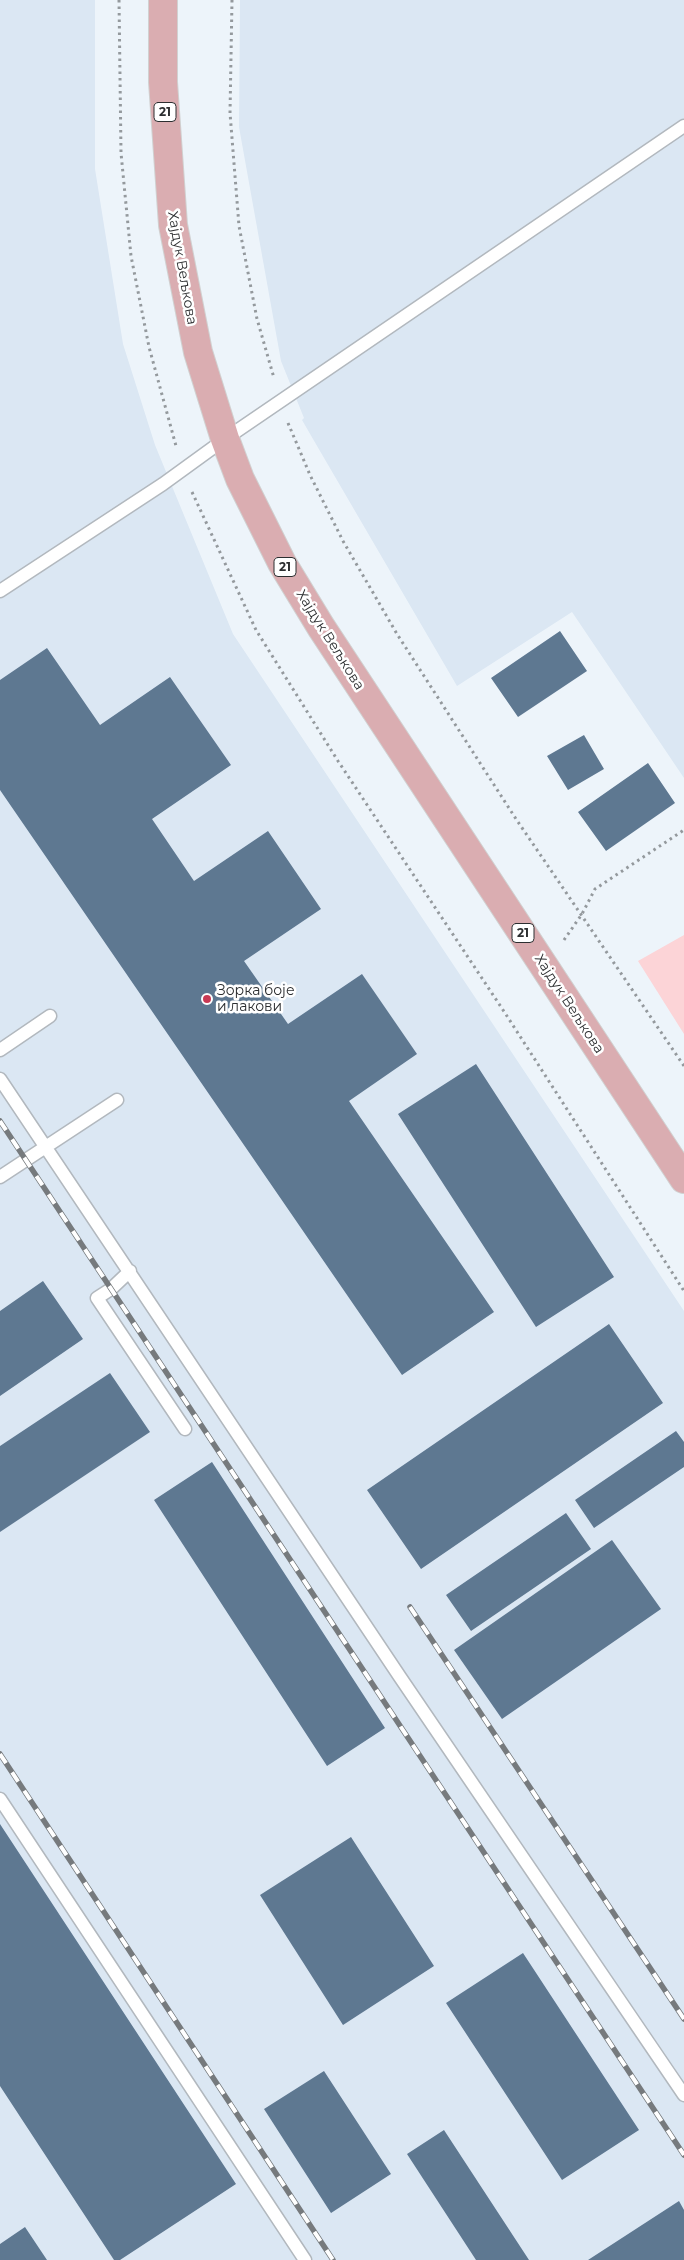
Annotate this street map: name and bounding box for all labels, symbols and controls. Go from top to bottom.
road number: 21 [154,102,176,121]
street label: Хајдук Вељкова [164,210,200,326]
road number: 21 [274,558,296,576]
street label: Хајдук Вељкова [292,587,368,693]
road number: 21 [512,924,534,942]
street label: Хајдук Вељкова [531,951,607,1057]
place label: Зорка боје и лакови [217,983,295,1016]
marker: Зорка боје и лакови [201,993,213,1005]

